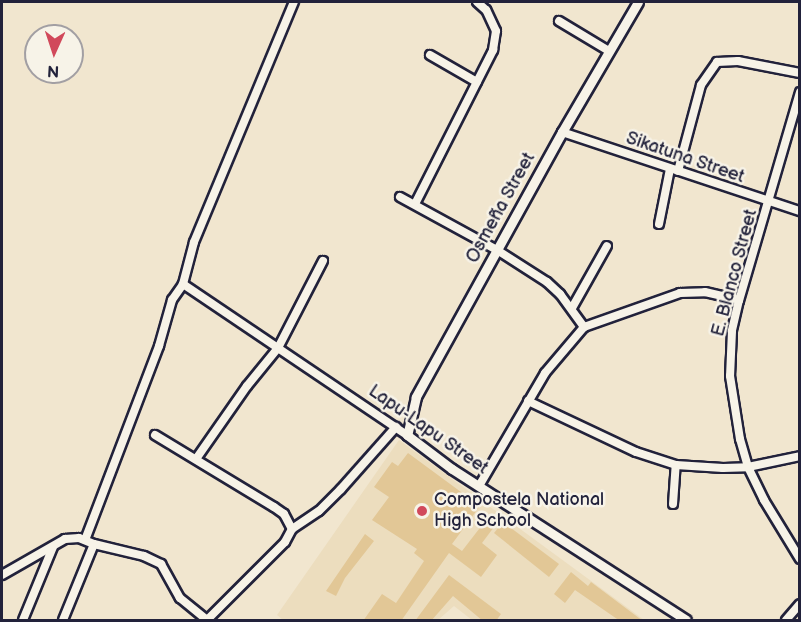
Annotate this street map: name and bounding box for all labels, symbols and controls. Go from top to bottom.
north arrow [24,24,84,84]
text: N [47,61,60,80]
street label: Sikatuna Street [623,128,747,188]
street label: Osmeña Street [462,149,540,267]
street label: E. Blanco Street [708,207,762,339]
street label: Lapu-Lapu Street [364,381,492,479]
place label: Compostela National High School [434,490,604,532]
marker: Compostela National High School [415,504,429,518]

